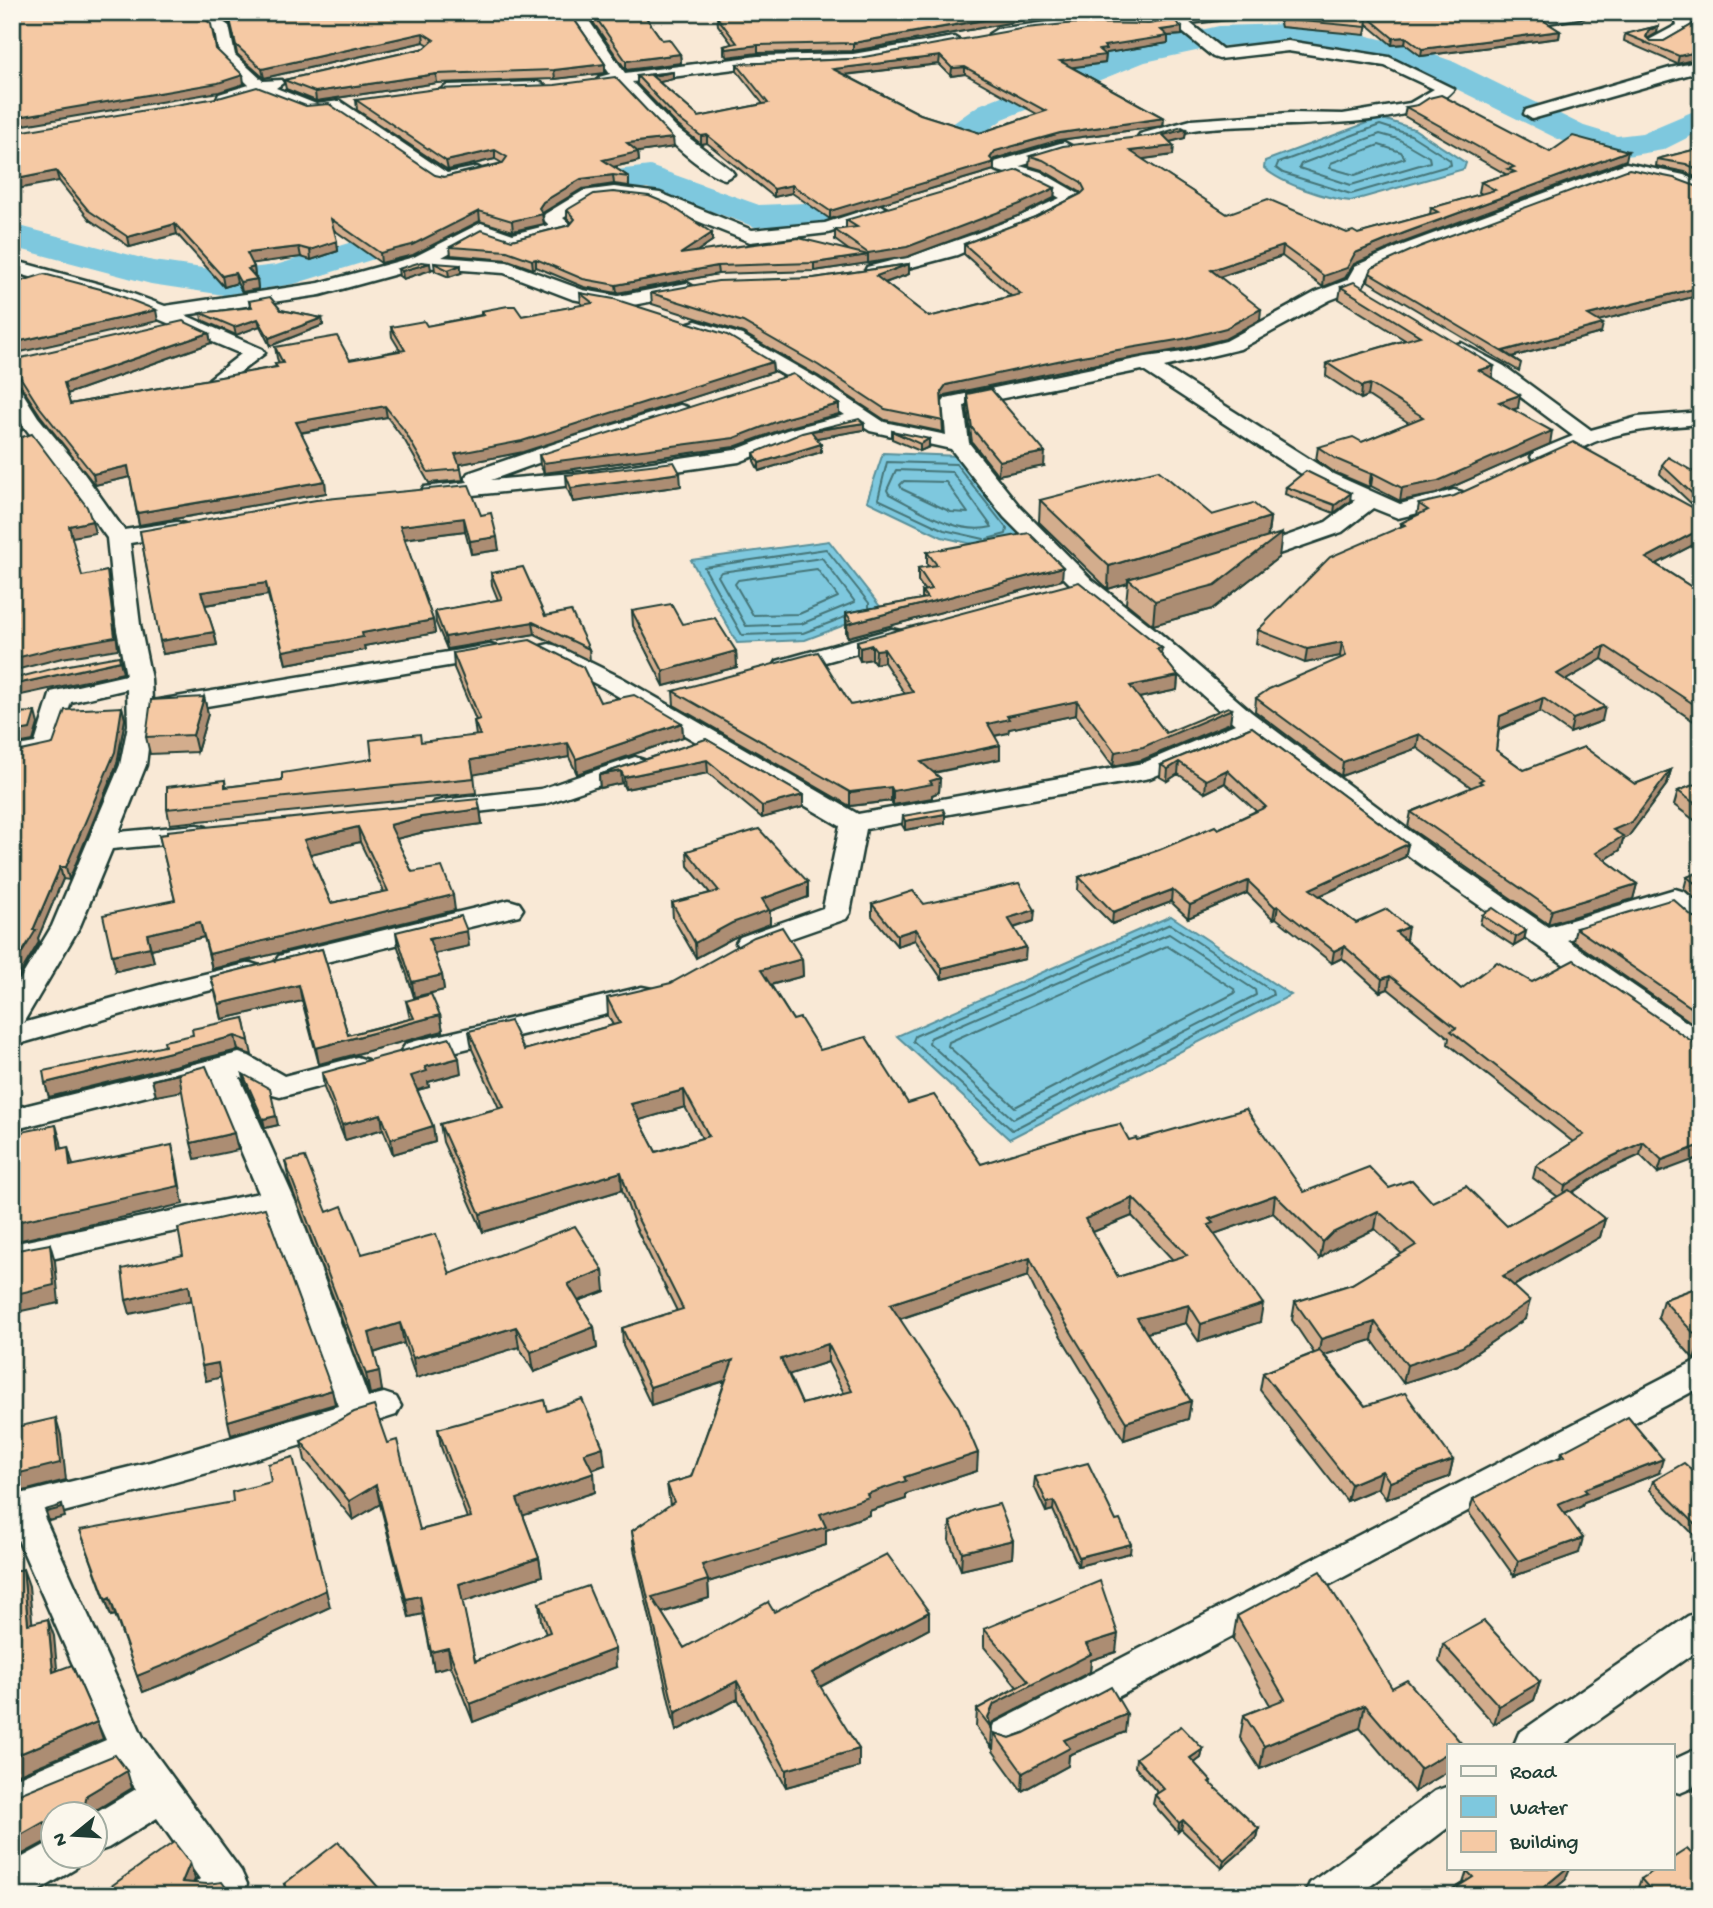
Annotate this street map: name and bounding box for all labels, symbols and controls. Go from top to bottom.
legend [1447,1744,1674,1870]
text: Road [1510,1762,1558,1787]
text: Water [1510,1798,1568,1823]
north arrow [38,1800,108,1870]
text: N [48,1830,74,1849]
text: Building [1509,1832,1579,1857]

